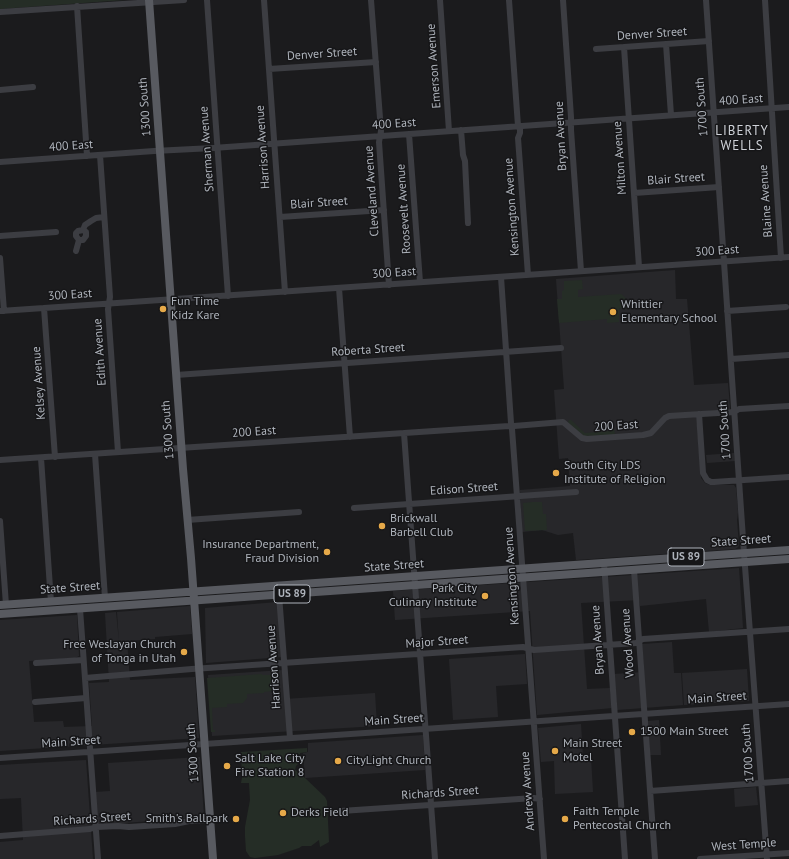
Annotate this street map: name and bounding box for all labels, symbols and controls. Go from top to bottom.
street label: Emerson Avenue [424,23,444,109]
street label: Denver Street [616,24,688,44]
street label: Denver Street [286,44,358,64]
street label: 1300 South [136,77,154,137]
street label: 1700 South [693,77,711,137]
street label: 400 East [718,91,764,109]
street label: Bryan Avenue [552,101,570,171]
street label: Harrison Avenue [253,105,273,189]
street label: Sherman Avenue [197,106,217,192]
street label: 400 East [371,115,417,133]
street label: Milton Avenue [610,121,630,195]
district label: LIBERTY WELLS [715,123,769,154]
street label: 400 East [48,137,94,155]
street label: Cleveland Avenue [362,145,382,237]
street label: Kensington Avenue [501,157,523,257]
street label: Roosevelt Avenue [394,163,414,255]
street label: Blaine Avenue [756,164,776,238]
street label: Blair Street [647,170,705,188]
street label: Blair Street [290,194,348,212]
street label: 300 East [694,242,740,260]
street label: 300 East [371,264,417,282]
street label: 300 East [47,286,93,304]
place label: Fun Time Kidz Kare [171,295,220,323]
place label: Whittier Elementary School [621,298,717,326]
marker: Fun Time Kidz Kare [158,304,168,314]
marker: Whittier Elementary School [608,307,618,317]
street label: Edith Avenue [90,318,110,386]
street label: Roberta Street [331,340,405,360]
street label: Kelsey Avenue [29,346,49,420]
street label: 1300 South [159,400,177,460]
street label: 1700 South [716,400,734,460]
street label: 200 East [593,417,639,435]
street label: 200 East [231,423,277,441]
place label: South City LDS Institute of Religion [564,459,666,487]
marker: South City LDS Institute of Religion [551,468,561,478]
street label: Edison Street [430,479,498,499]
place label: Brickwall Barbell Club [390,512,453,540]
marker: Brickwall Barbell Club [377,521,387,531]
street label: Kensington Avenue [501,526,523,626]
street label: State Street [710,532,772,550]
place label: Insurance Department, Fraud Division [202,538,319,566]
marker: Insurance Department, Fraud Division [322,547,332,557]
road number: US 89 [668,548,704,566]
street label: State Street [363,557,425,575]
street label: State Street [39,579,101,597]
place label: Park City Culinary Institute [389,582,477,610]
road number: US 89 [274,585,310,603]
marker: Park City Culinary Institute [480,591,490,601]
street label: Bryan Avenue [588,605,608,675]
street label: Wood Avenue [618,608,638,678]
street label: Harrison Avenue [264,625,284,709]
street label: Major Street [405,633,469,651]
place label: Free Weslayan Church of Tonga in Utah [63,638,176,666]
marker: Free Weslayan Church of Tonga in Utah [179,647,189,657]
street label: Main Street [687,689,747,707]
street label: Main Street [364,711,424,729]
street label: 1300 South [184,723,202,783]
street label: 1700 South [739,723,757,783]
place label: 1500 Main Street [640,725,728,739]
marker: 1500 Main Street [627,727,637,737]
street label: Main Street [41,733,101,751]
place label: Main Street Motel [563,737,622,765]
marker: Main Street Motel [550,746,560,756]
street label: Andrew Avenue [518,751,538,831]
place label: Salt Lake City Fire Station 8 [235,752,305,780]
place label: CityLight Church [346,754,431,768]
marker: CityLight Church [333,756,343,766]
marker: Salt Lake City Fire Station 8 [222,761,232,771]
street label: Richards Street [401,783,479,803]
place label: Faith Temple Pentecostal Church [573,805,671,833]
place label: Derks Field [291,806,349,820]
marker: Derks Field [278,808,288,818]
street label: Richards Street [53,809,131,829]
place label: Smith's Ballpark [146,812,228,826]
marker: Smith's Ballpark [231,814,241,824]
marker: Faith Temple Pentecostal Church [560,814,570,824]
street label: West Temple [711,836,777,854]

